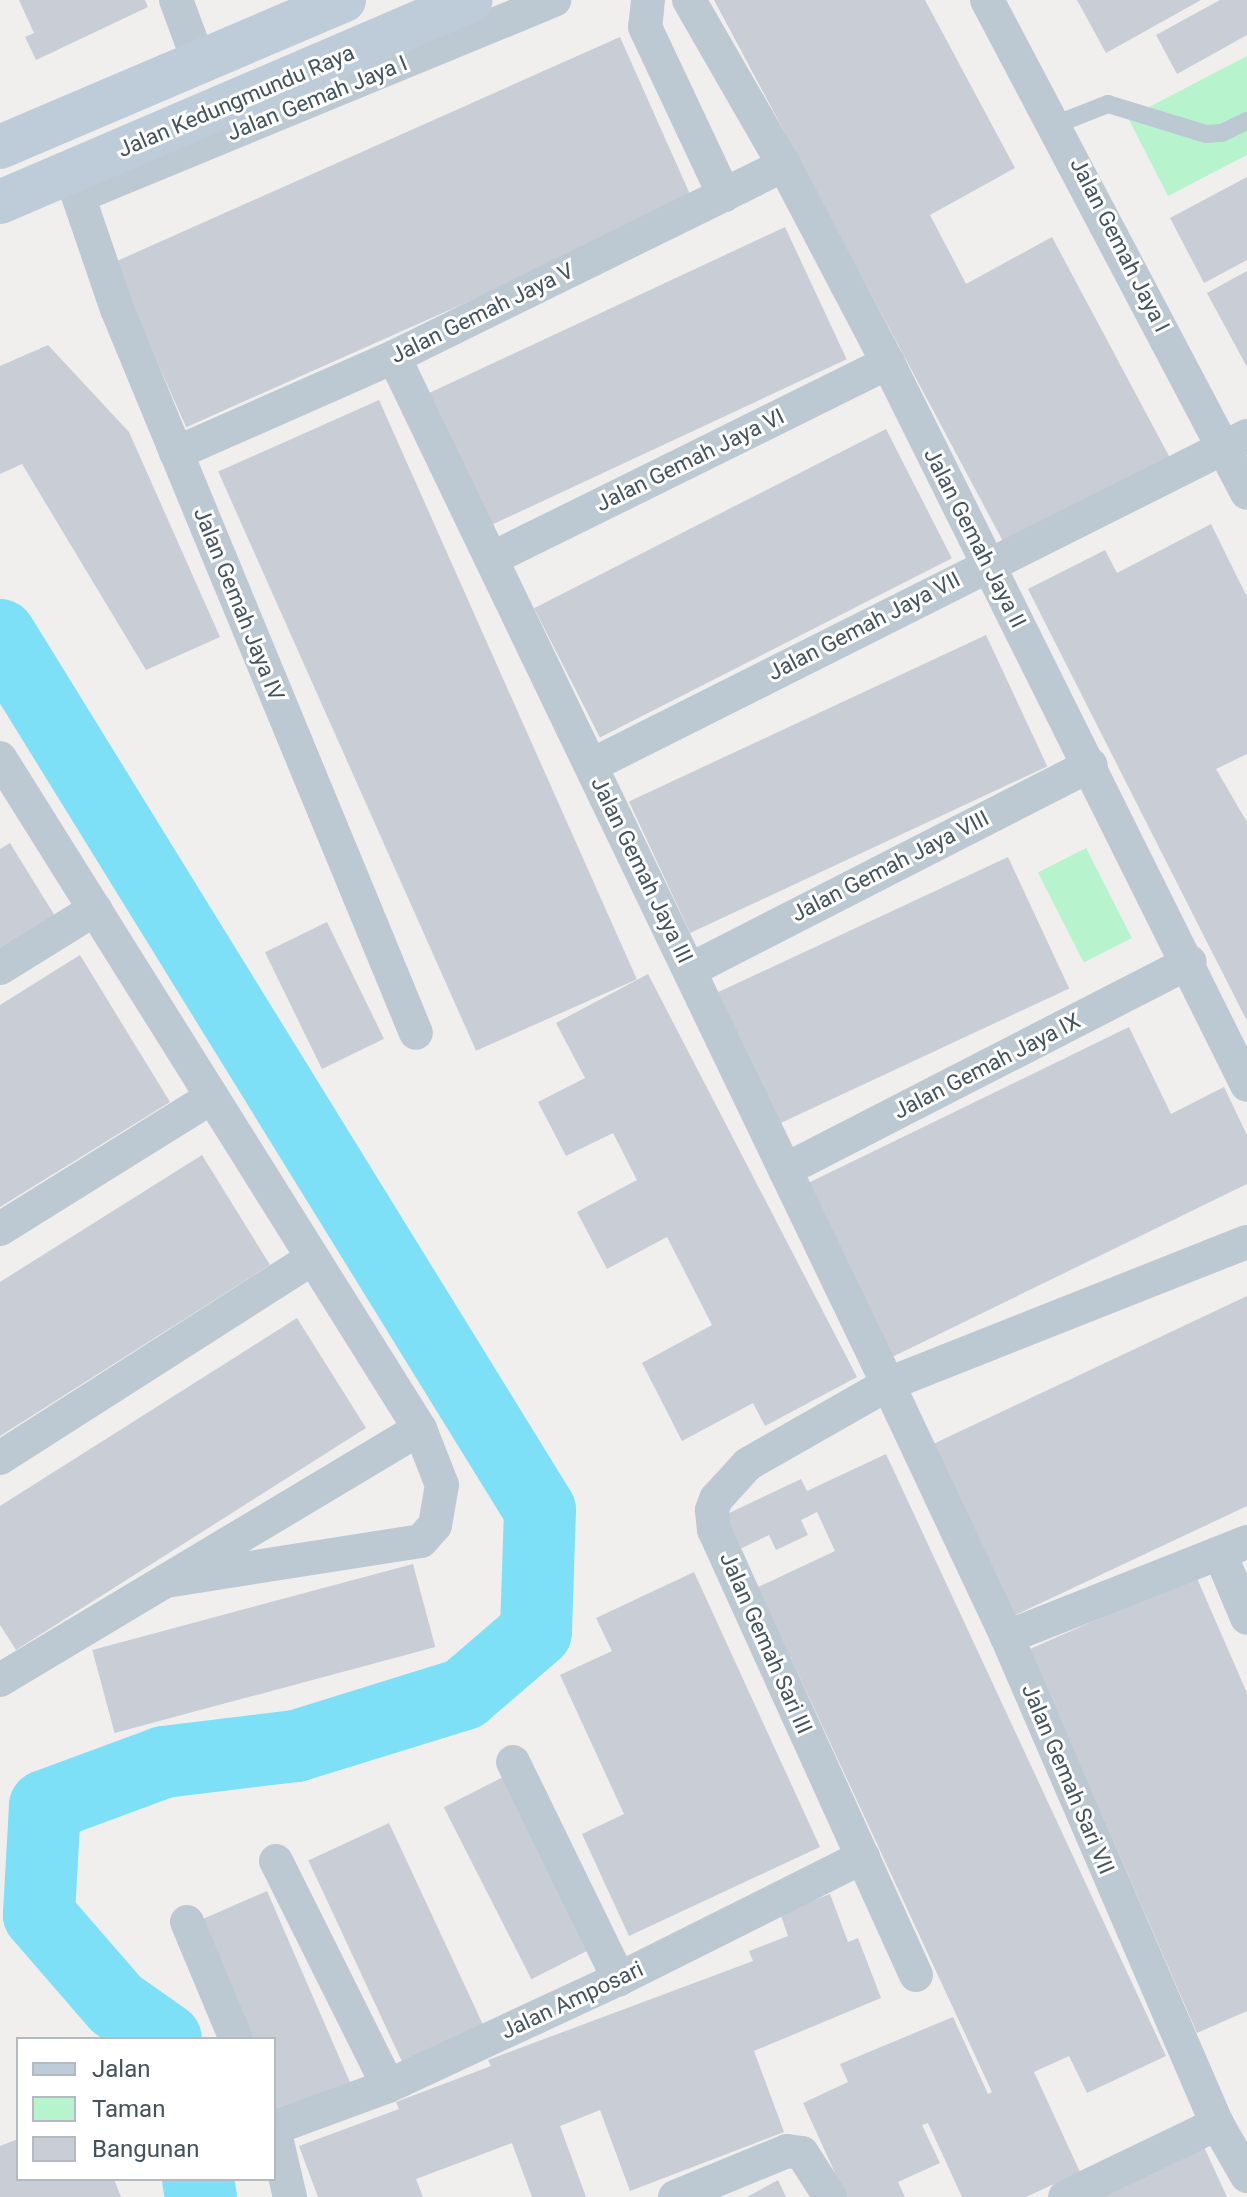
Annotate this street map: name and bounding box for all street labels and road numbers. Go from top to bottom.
street label: Jalan Kedungmundu Raya [114,39,358,163]
street label: Jalan Gemah Jaya I [223,50,411,146]
street label: Jalan Gemah Jaya I [1065,153,1175,337]
street label: Jalan Gemah Jaya V [386,257,578,369]
street label: Jalan Gemah Jaya VI [592,403,788,517]
street label: Jalan Gemah Jaya II [918,444,1032,632]
street label: Jalan Gemah Jaya IV [188,503,290,705]
street label: Jalan Gemah Jaya VII [764,566,964,686]
street label: Jalan Gemah Jaya III [585,773,699,967]
street label: Jalan Gemah Jaya VIII [787,805,993,927]
street label: Jalan Gemah Jaya IX [889,1007,1085,1125]
street label: Jalan Gemah Sari III [714,1548,818,1738]
street label: Jalan Gemah Sari VII [1016,1680,1120,1878]
street label: Jalan Amposari [497,1956,647,2044]

